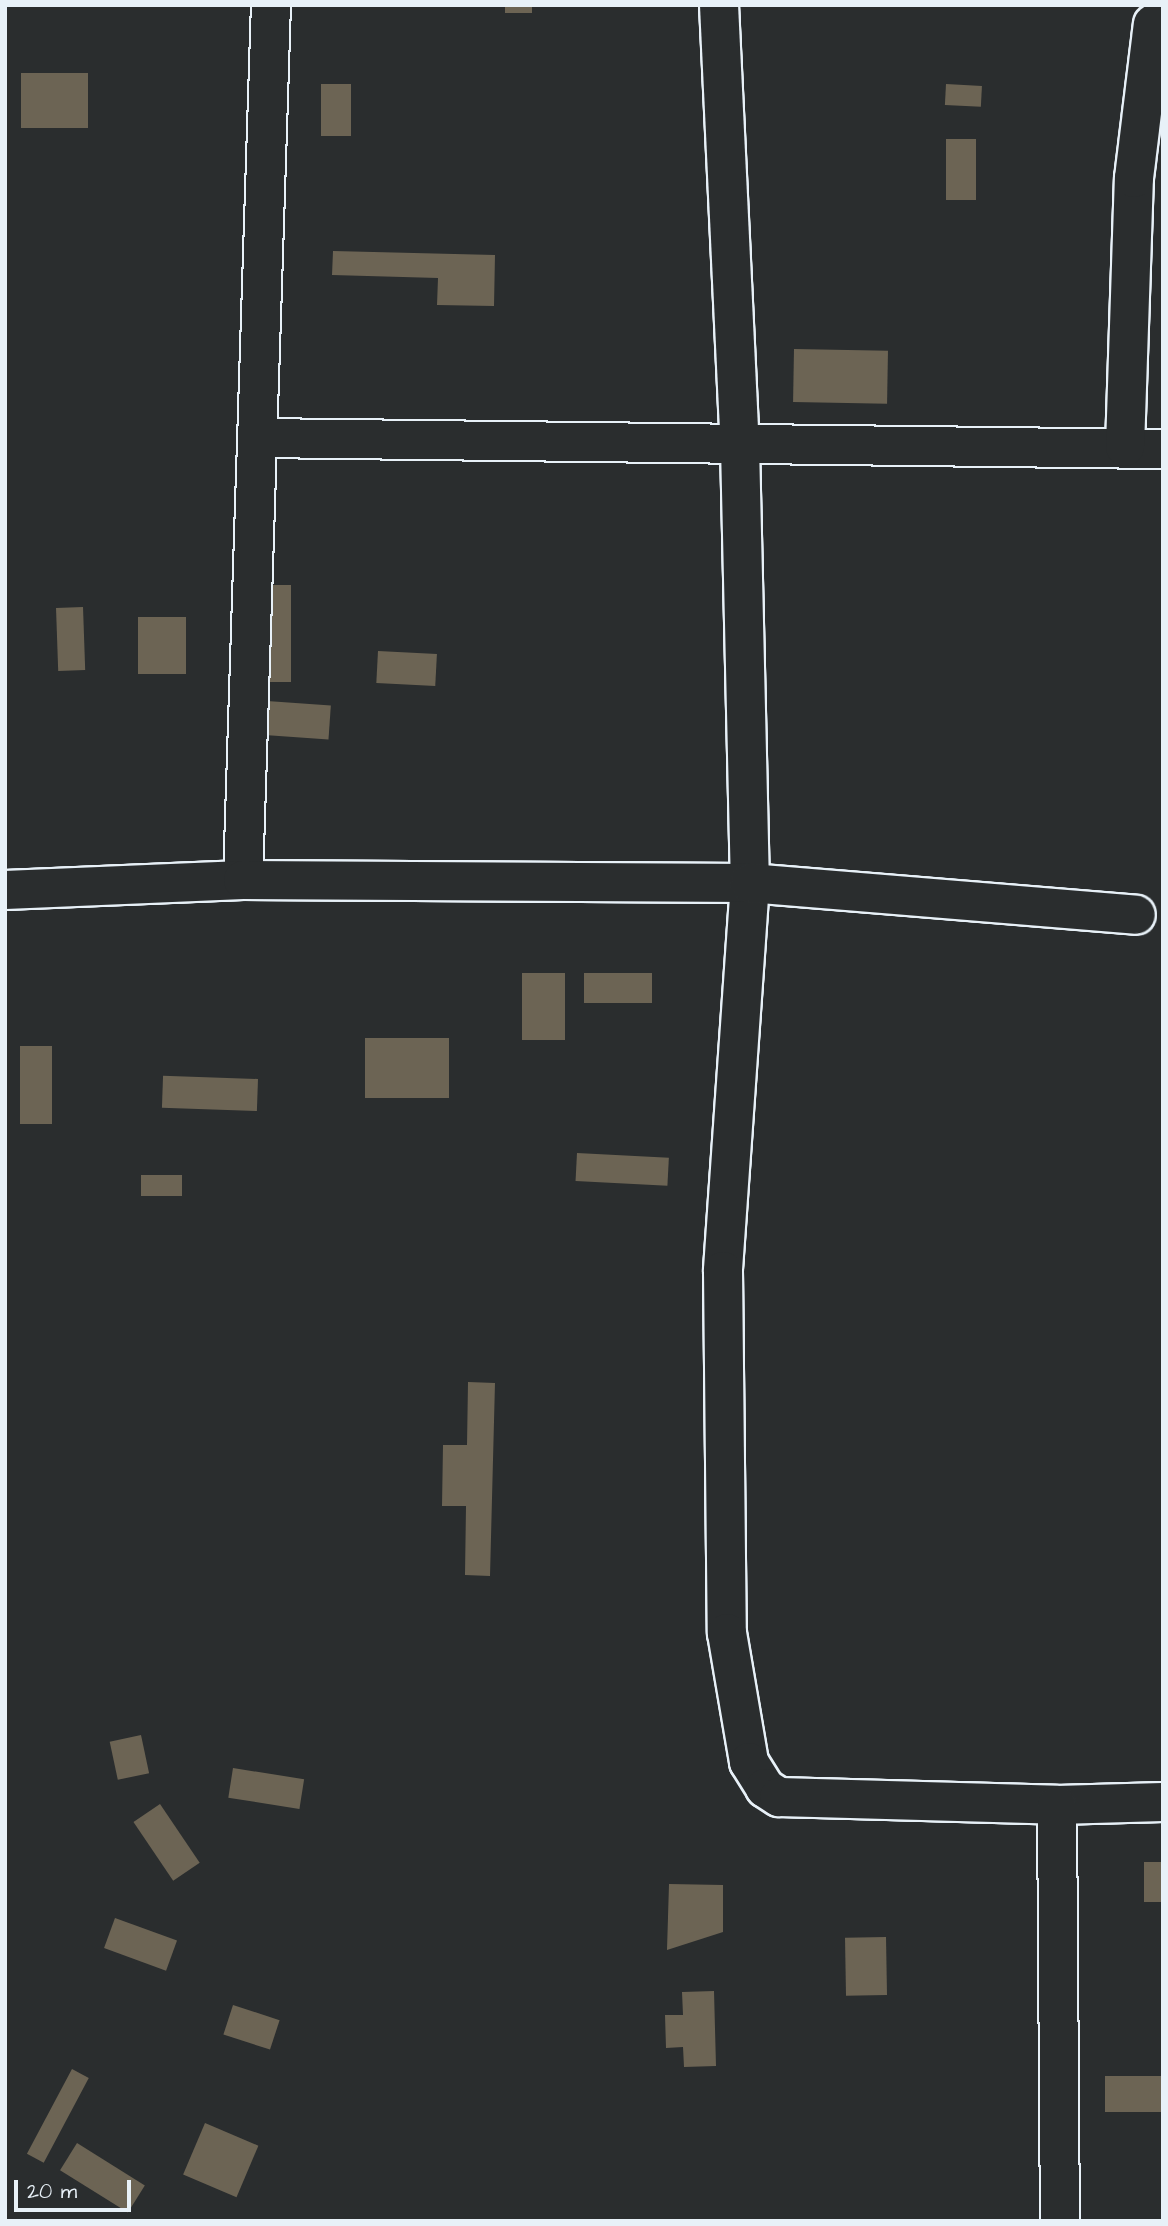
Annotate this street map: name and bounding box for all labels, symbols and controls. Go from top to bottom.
scale bar [18,2166,135,2210]
text: 20 m [27,2177,77,2206]

